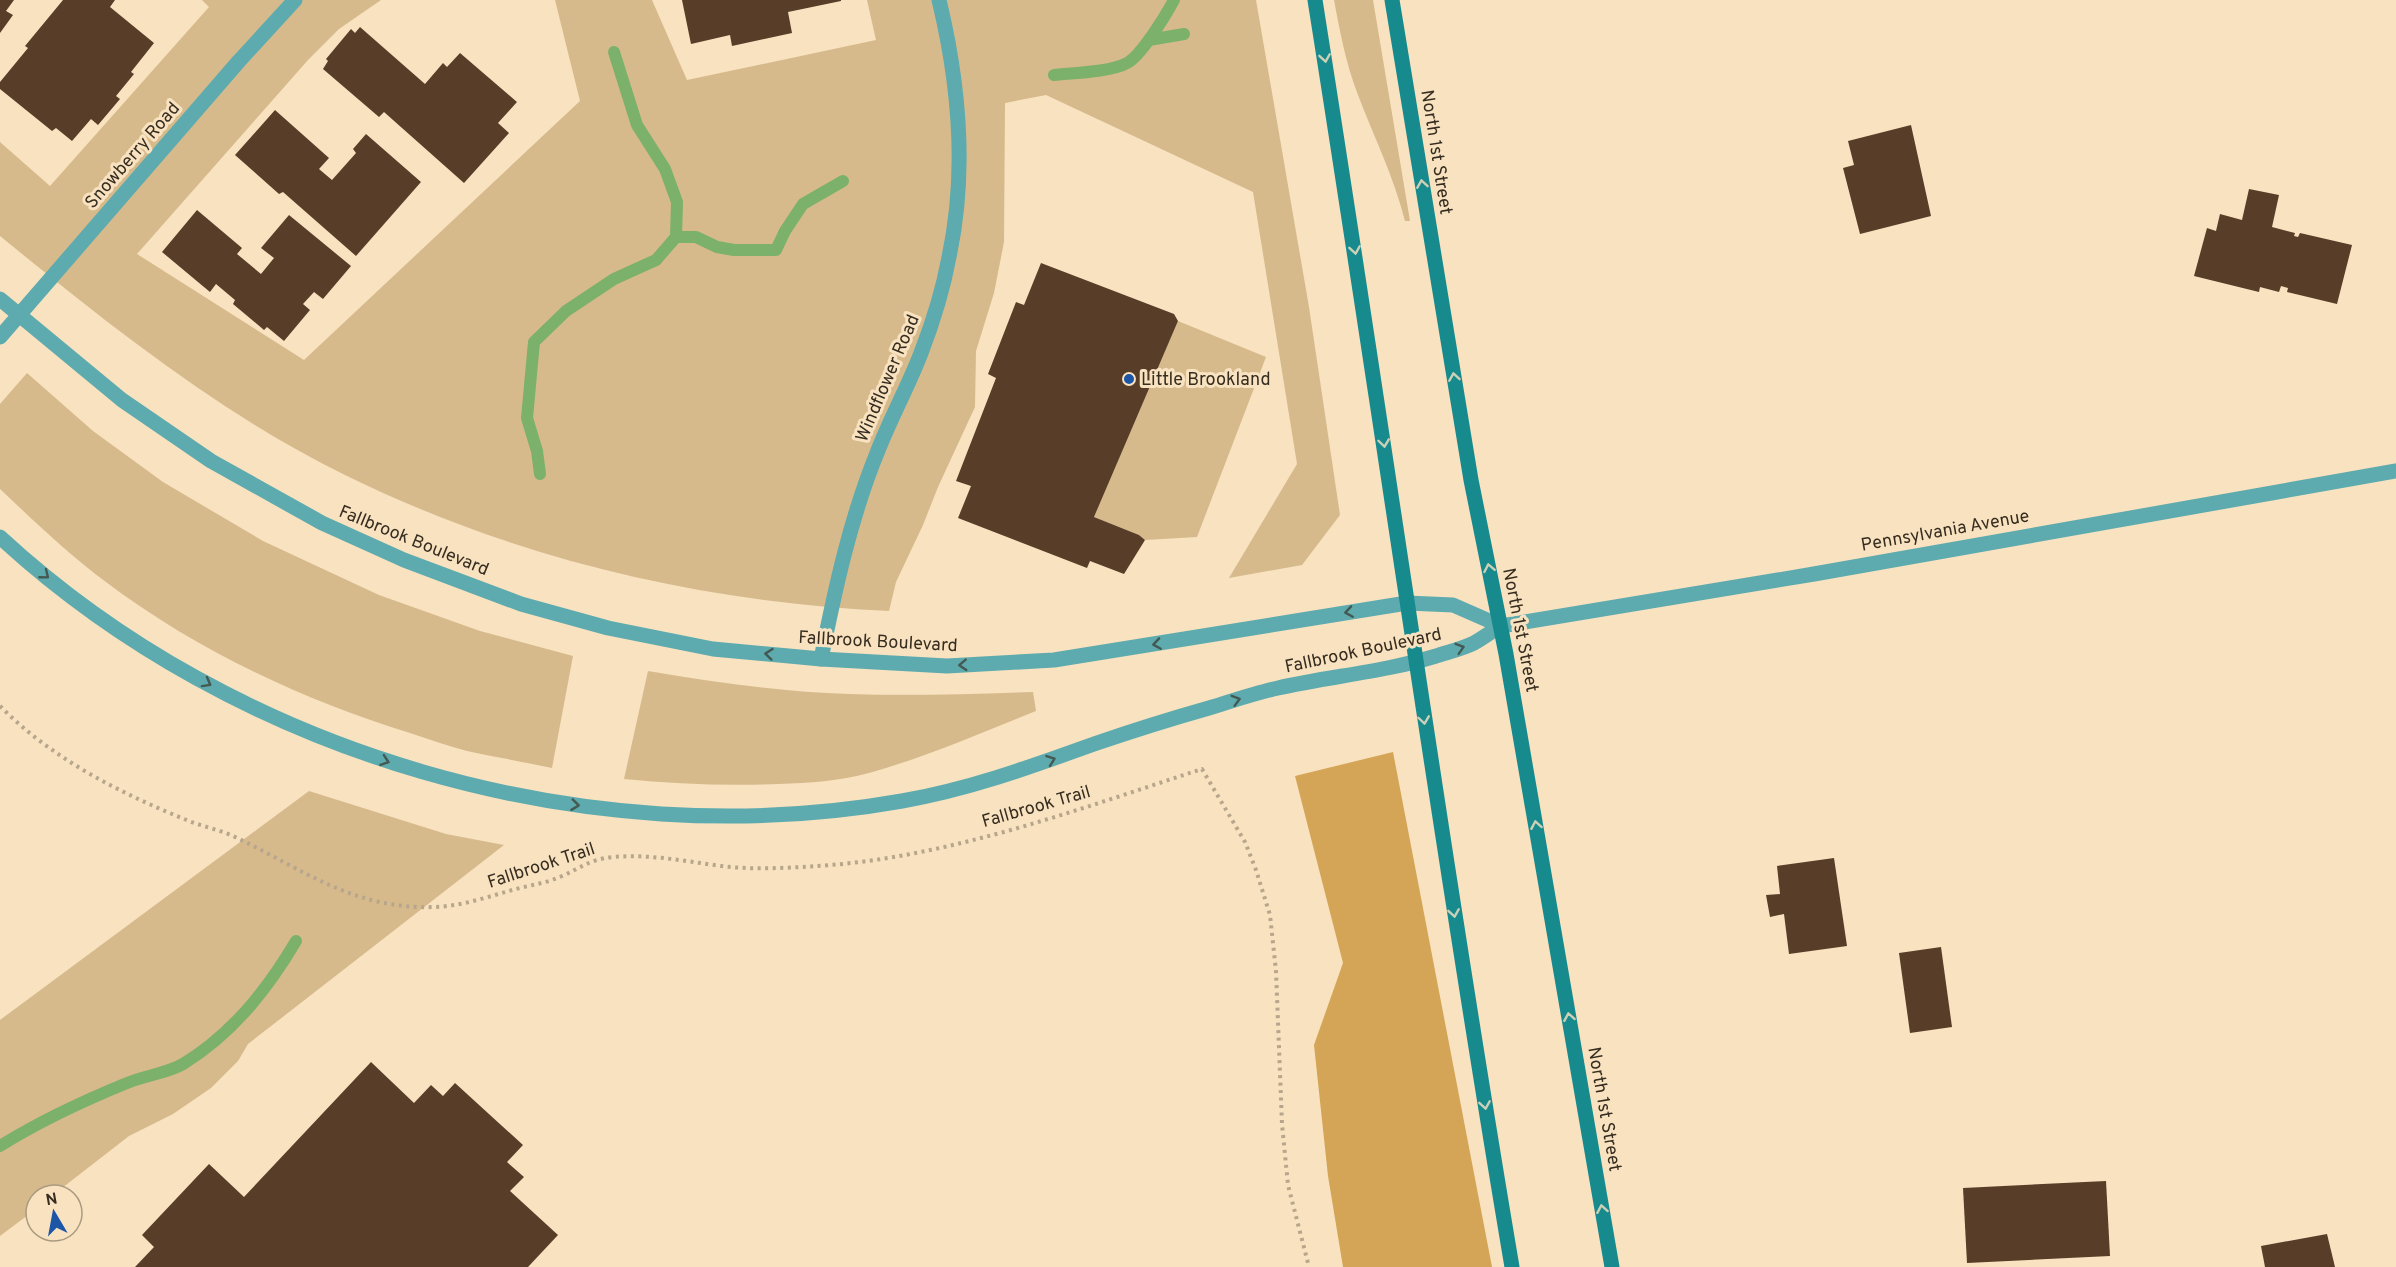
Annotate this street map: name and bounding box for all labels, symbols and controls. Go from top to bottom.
one-way arrow [1318,53,1330,62]
street label: North 1st Street [1414,88,1457,216]
street label: Snowberry Road [81,98,186,214]
one-way arrow [1417,180,1429,189]
one-way arrow [1348,245,1361,255]
street label: Windflower Road [851,311,926,446]
place label: Little Brookland [1141,369,1271,392]
marker: Little Brookland [1122,372,1136,386]
one-way arrow [1448,372,1461,382]
one-way arrow [1378,439,1390,448]
street label: Fallbrook Boulevard [335,501,492,582]
street label: Pennsylvania Avenue [1859,505,2031,558]
one-way arrow [1483,564,1496,574]
street label: North 1st Street [1496,566,1543,694]
one-way arrow [38,568,49,579]
one-way arrow [1344,605,1354,617]
street label: Fallbrook Boulevard [1283,624,1444,679]
street label: Fallbrook Boulevard [798,627,958,658]
one-way arrow [1152,638,1161,650]
one-way arrow [1454,643,1465,655]
one-way arrow [764,648,773,661]
one-way arrow [959,658,968,671]
one-way arrow [200,676,211,687]
one-way arrow [1230,695,1241,707]
one-way arrow [1417,715,1429,725]
one-way arrow [379,753,390,766]
one-way arrow [1045,754,1056,767]
street label: Fallbrook Trail [979,781,1093,834]
one-way arrow [570,798,579,811]
one-way arrow [1530,820,1543,830]
street label: Fallbrook Trail [485,838,598,895]
one-way arrow [1448,908,1460,917]
one-way arrow [1563,1012,1576,1022]
street label: North 1st Street [1581,1045,1626,1173]
one-way arrow [1479,1101,1491,1110]
north arrow [24,1183,84,1243]
text: N [44,1189,59,1211]
one-way arrow [1596,1205,1609,1215]

